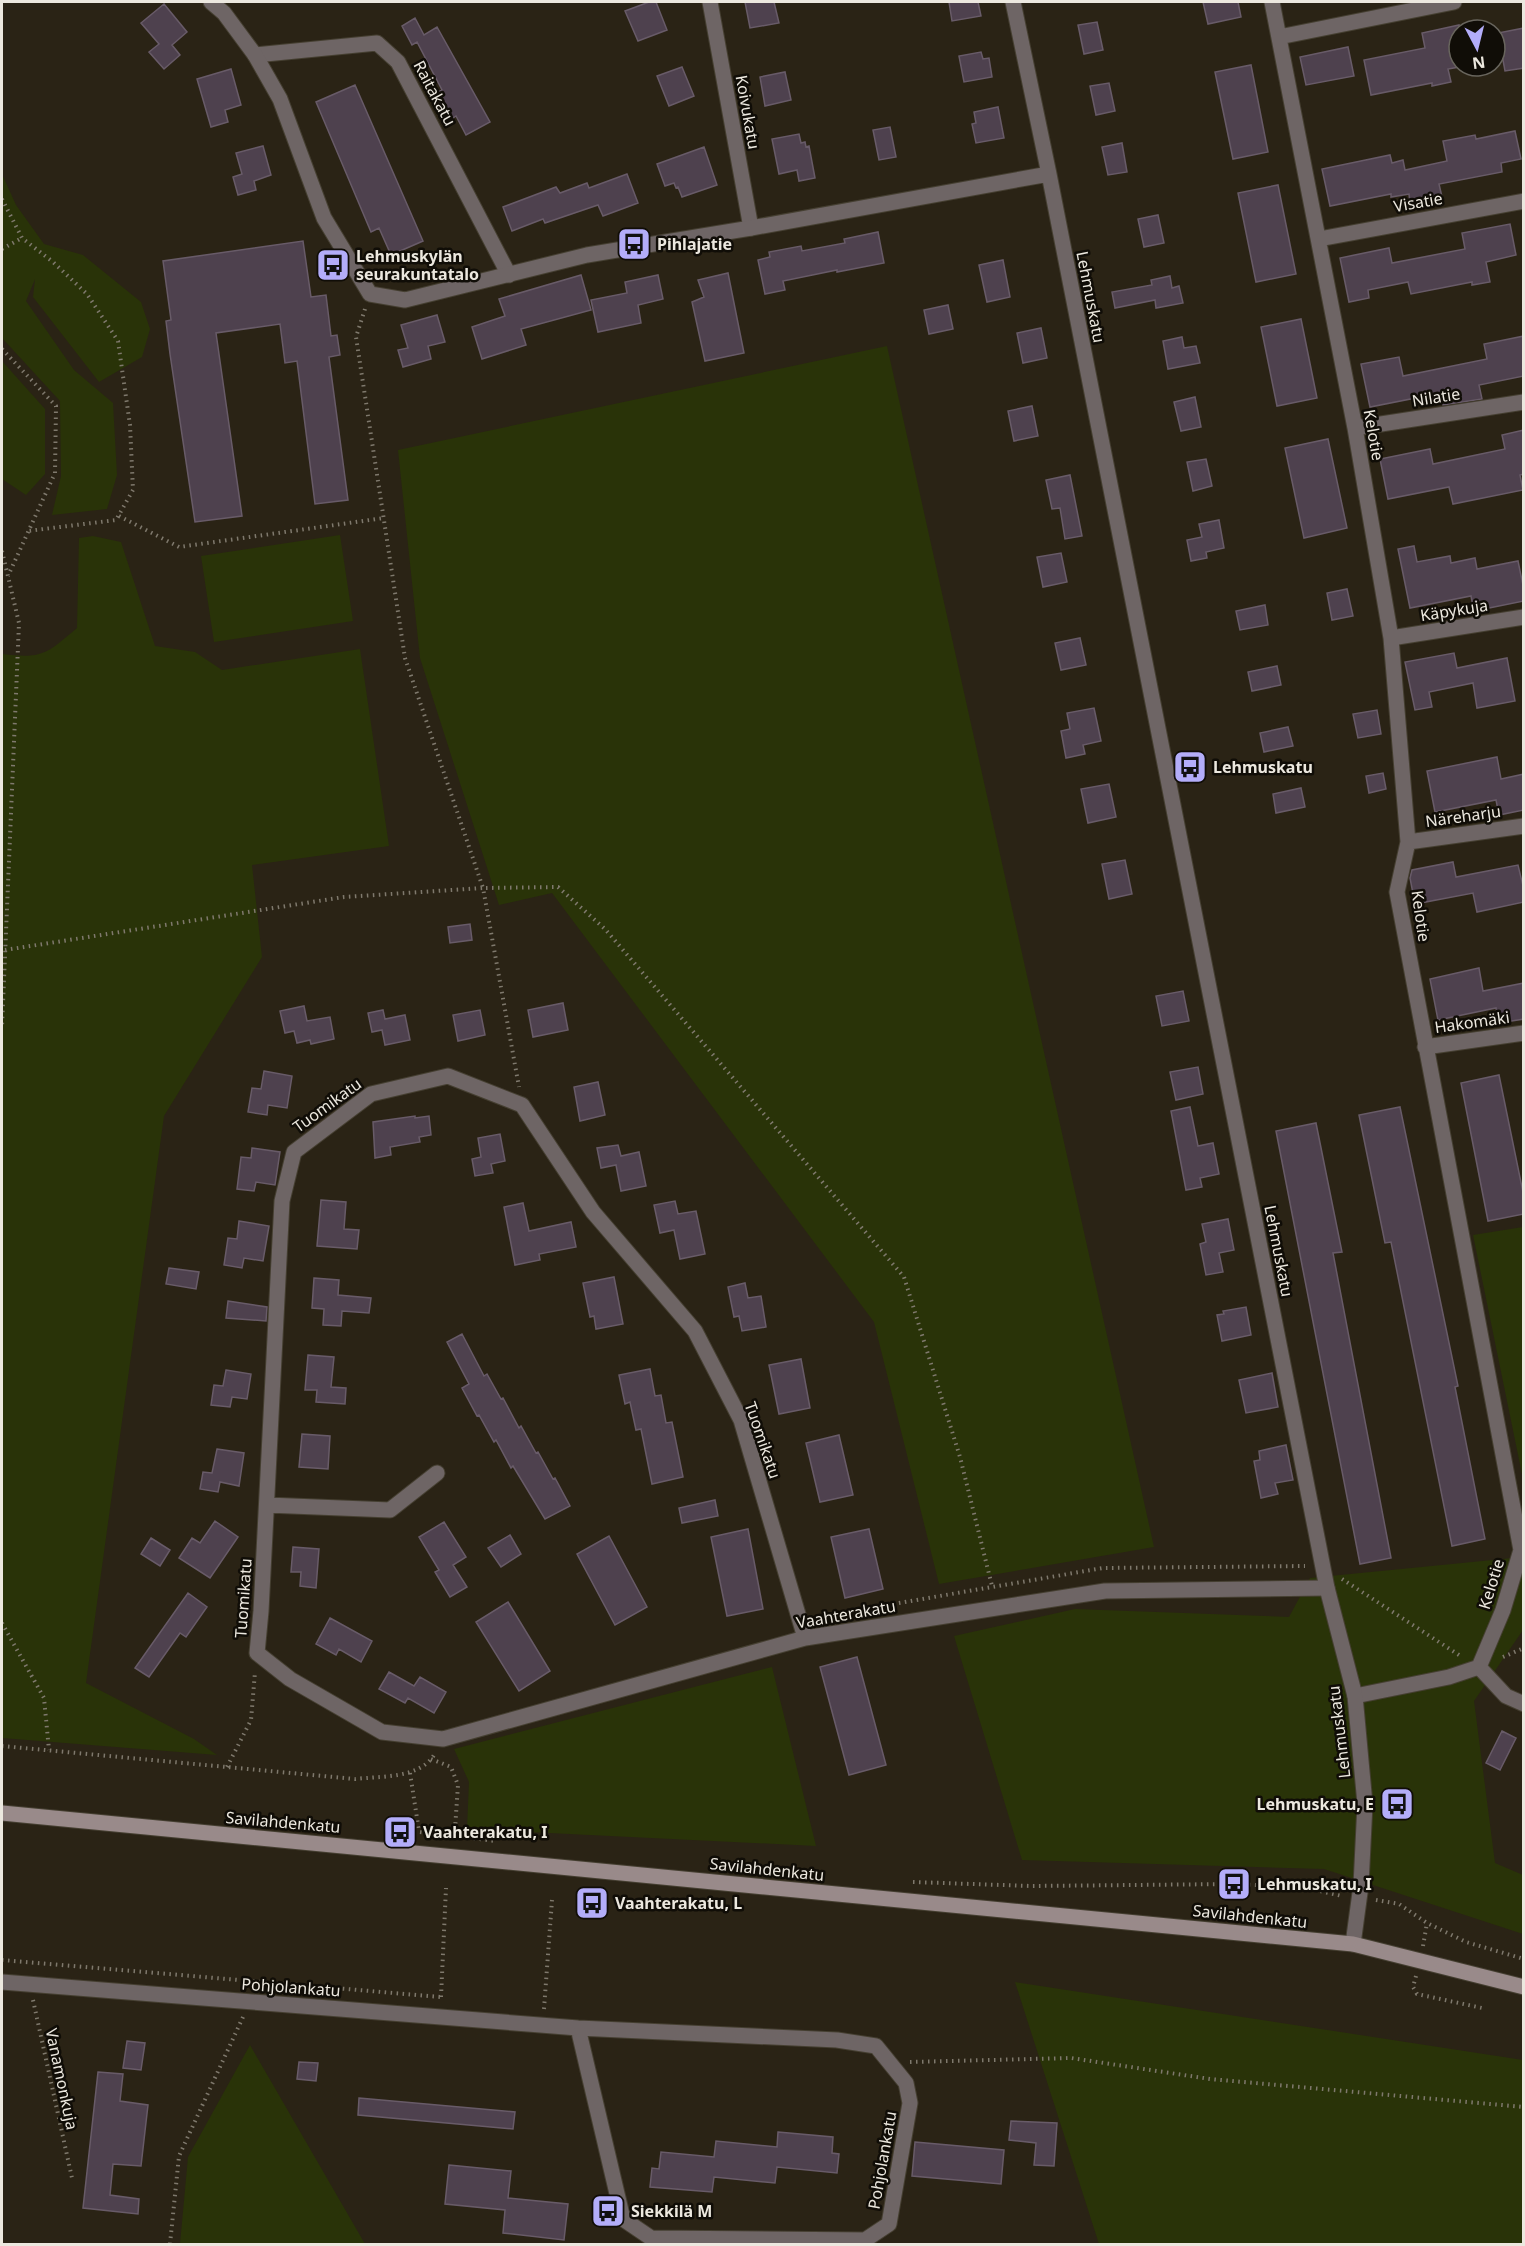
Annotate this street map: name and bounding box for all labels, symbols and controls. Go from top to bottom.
north arrow [1447,18,1507,78]
text: N [1471,51,1487,75]
street label: Raitakatu [409,56,461,130]
street label: Koivukatu [731,73,765,151]
street label: Visatie [1392,187,1444,217]
bus stop icon: Pihlajatie [616,226,652,262]
place label: Pihlajatie [657,233,732,255]
place label: Lehmuskylän seurakuntatalo [356,245,479,285]
bus stop icon: Lehmuskylän seurakuntatalo [315,247,351,283]
street label: Lehmuskatu [1071,249,1111,345]
street label: Nilatie [1410,382,1462,412]
street label: Kelotie [1359,408,1389,462]
street label: Käpykuja [1419,594,1489,626]
bus stop icon: Lehmuskatu [1172,749,1208,785]
place label: Lehmuskatu [1213,756,1313,778]
street label: Näreharju [1424,800,1502,832]
street label: Kelotie [1407,889,1435,943]
street label: Hakomäki [1433,1006,1511,1038]
street label: Tuomikatu [288,1073,366,1137]
street label: Lehmuskatu [1259,1203,1299,1299]
street label: Tuomikatu [740,1399,786,1481]
street label: Kelotie [1473,1556,1509,1612]
street label: Tuomikatu [229,1557,257,1639]
street label: Vaahterakatu [795,1594,897,1634]
street label: Lehmuskatu [1322,1685,1356,1779]
bus stop icon: Lehmuskatu, E [1379,1786,1415,1822]
place label: Lehmuskatu, E [1257,1793,1374,1815]
street label: Savilahdenkatu [225,1806,341,1838]
bus stop icon: Vaahterakatu, I [382,1814,418,1850]
place label: Vaahterakatu, I [423,1821,547,1843]
street label: Savilahdenkatu [709,1852,825,1886]
bus stop icon: Lehmuskatu, I [1216,1866,1252,1902]
place label: Lehmuskatu, I [1257,1873,1372,1895]
bus stop icon: Vaahterakatu, L [574,1885,610,1921]
place label: Vaahterakatu, L [615,1892,742,1914]
street label: Savilahdenkatu [1192,1899,1308,1933]
street label: Pohjolankatu [241,1973,341,2001]
street label: Vanamonkuja [41,2026,83,2132]
street label: Pohjolankatu [863,2109,901,2211]
bus stop icon: Siekkilä M [590,2193,626,2229]
place label: Siekkilä M [631,2200,712,2222]

